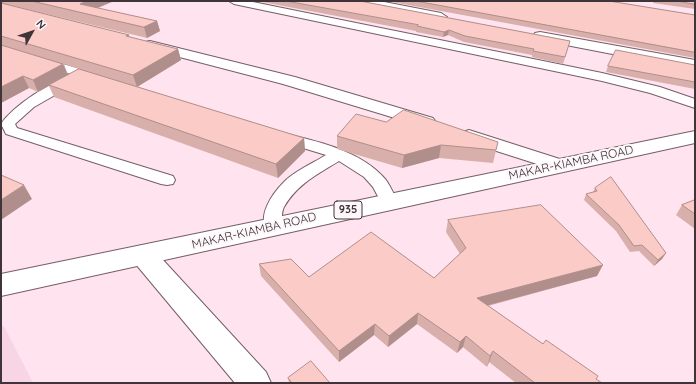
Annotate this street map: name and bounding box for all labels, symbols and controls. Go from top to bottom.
north arrow [12,12,52,52]
text: N [33,17,49,32]
street label: MAKAR-KIAMBA ROAD [507,143,635,183]
road number: 935 [334,201,362,219]
street label: MAKAR-KIAMBA ROAD [190,210,318,252]

